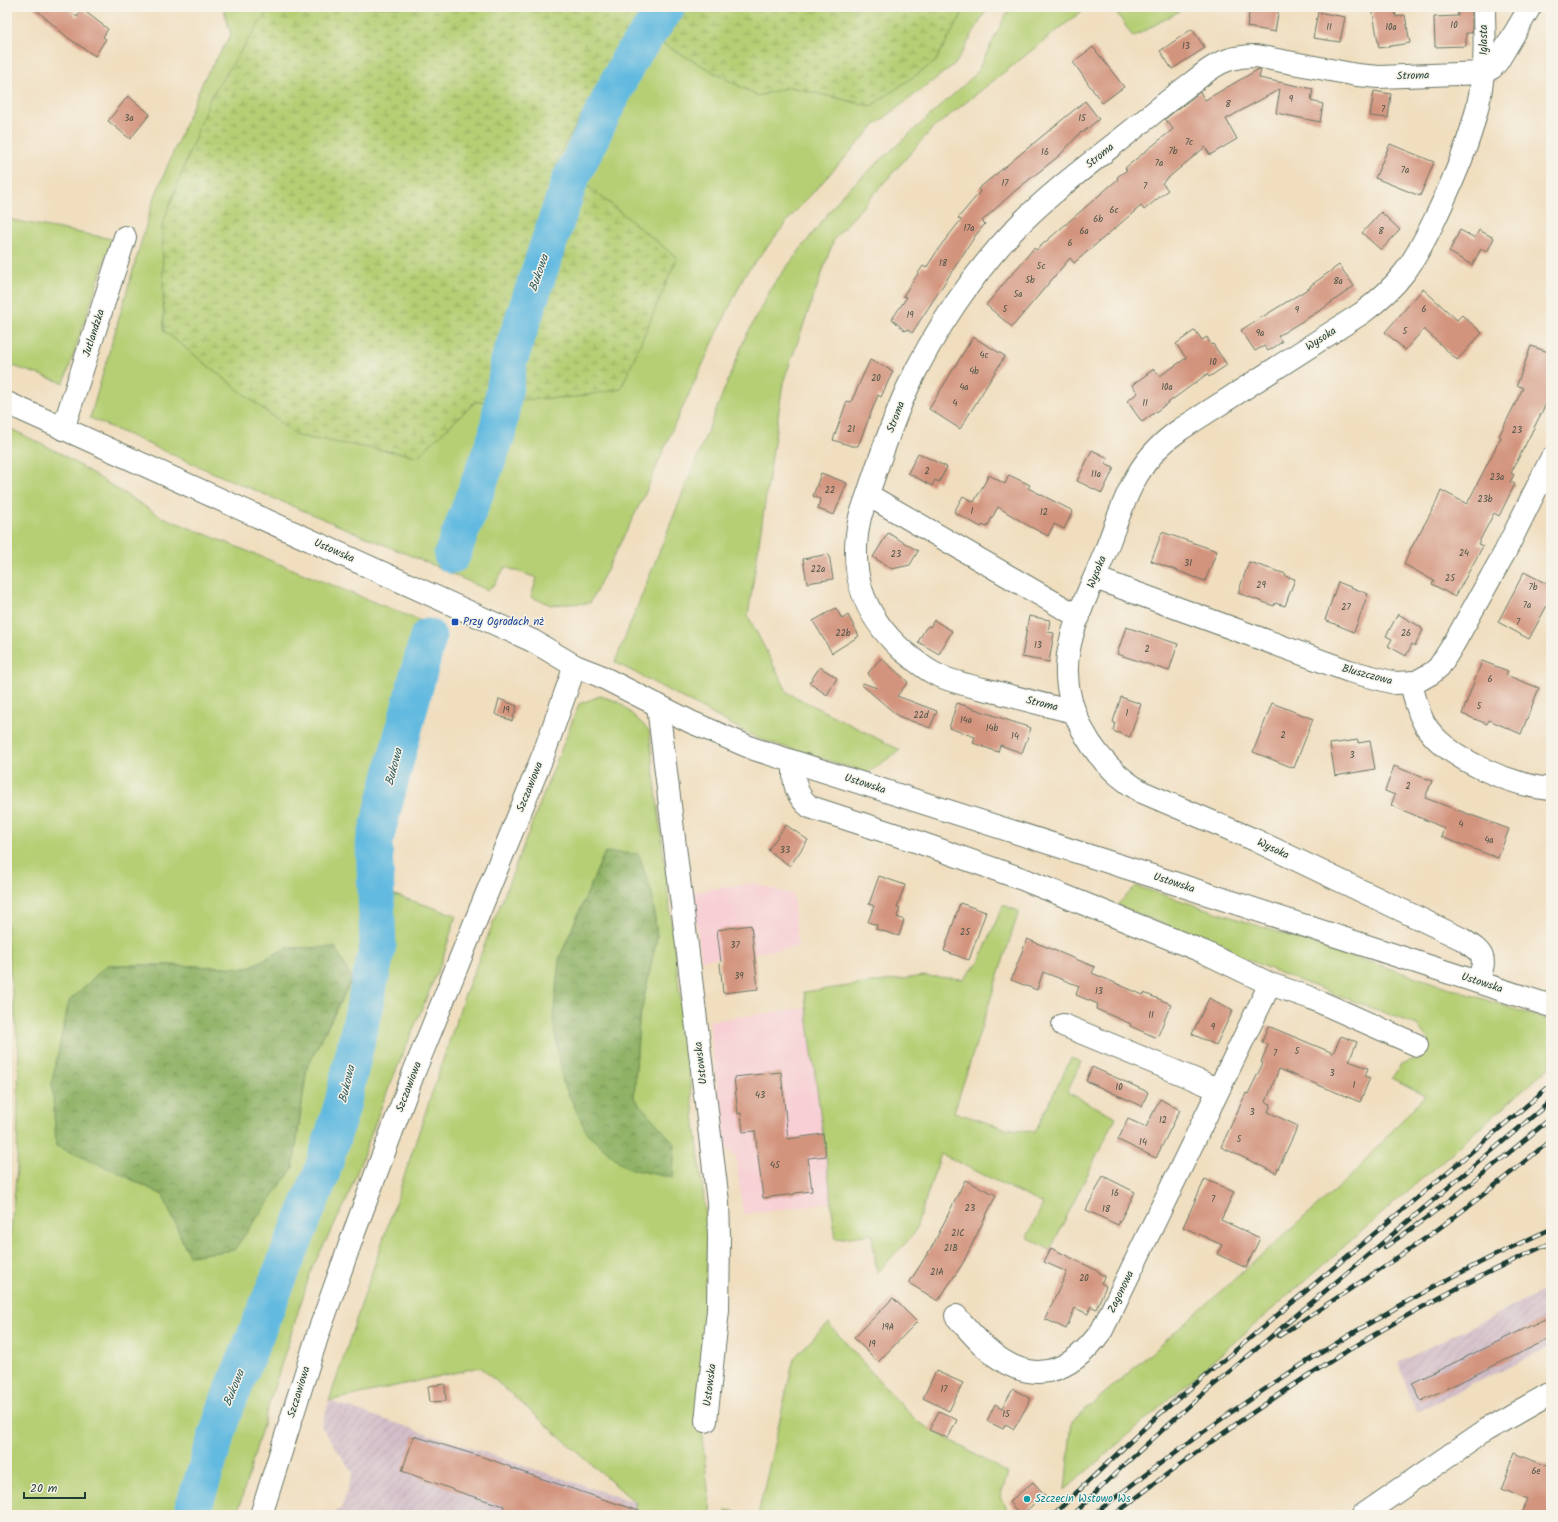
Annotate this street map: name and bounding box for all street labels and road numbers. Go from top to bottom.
street label: Iglasta [1475,25,1493,55]
street label: Stroma [1396,66,1430,86]
street label: Stroma [1082,139,1118,173]
street label: Jutlandzka [78,307,110,359]
street label: Wysoka [1302,322,1340,356]
street label: Stroma [882,399,910,435]
street label: Ustowska [311,534,357,568]
street label: Wysoka [1082,553,1112,591]
street label: Bluszczowa [1340,660,1394,690]
street label: Stroma [1024,691,1060,717]
street label: Szczawiowa [512,759,548,815]
street label: Ustowska [842,769,888,799]
street label: Wysoka [1254,834,1292,864]
street label: Ustowska [1151,868,1197,898]
street label: Ustowska [1459,968,1505,998]
street label: Ustowska [689,1041,713,1085]
street label: Szczawiowa [391,1059,427,1115]
street label: Zagonowa [1103,1268,1139,1316]
street label: Ustowska [698,1363,722,1407]
street label: Szczawiowa [283,1364,315,1420]

